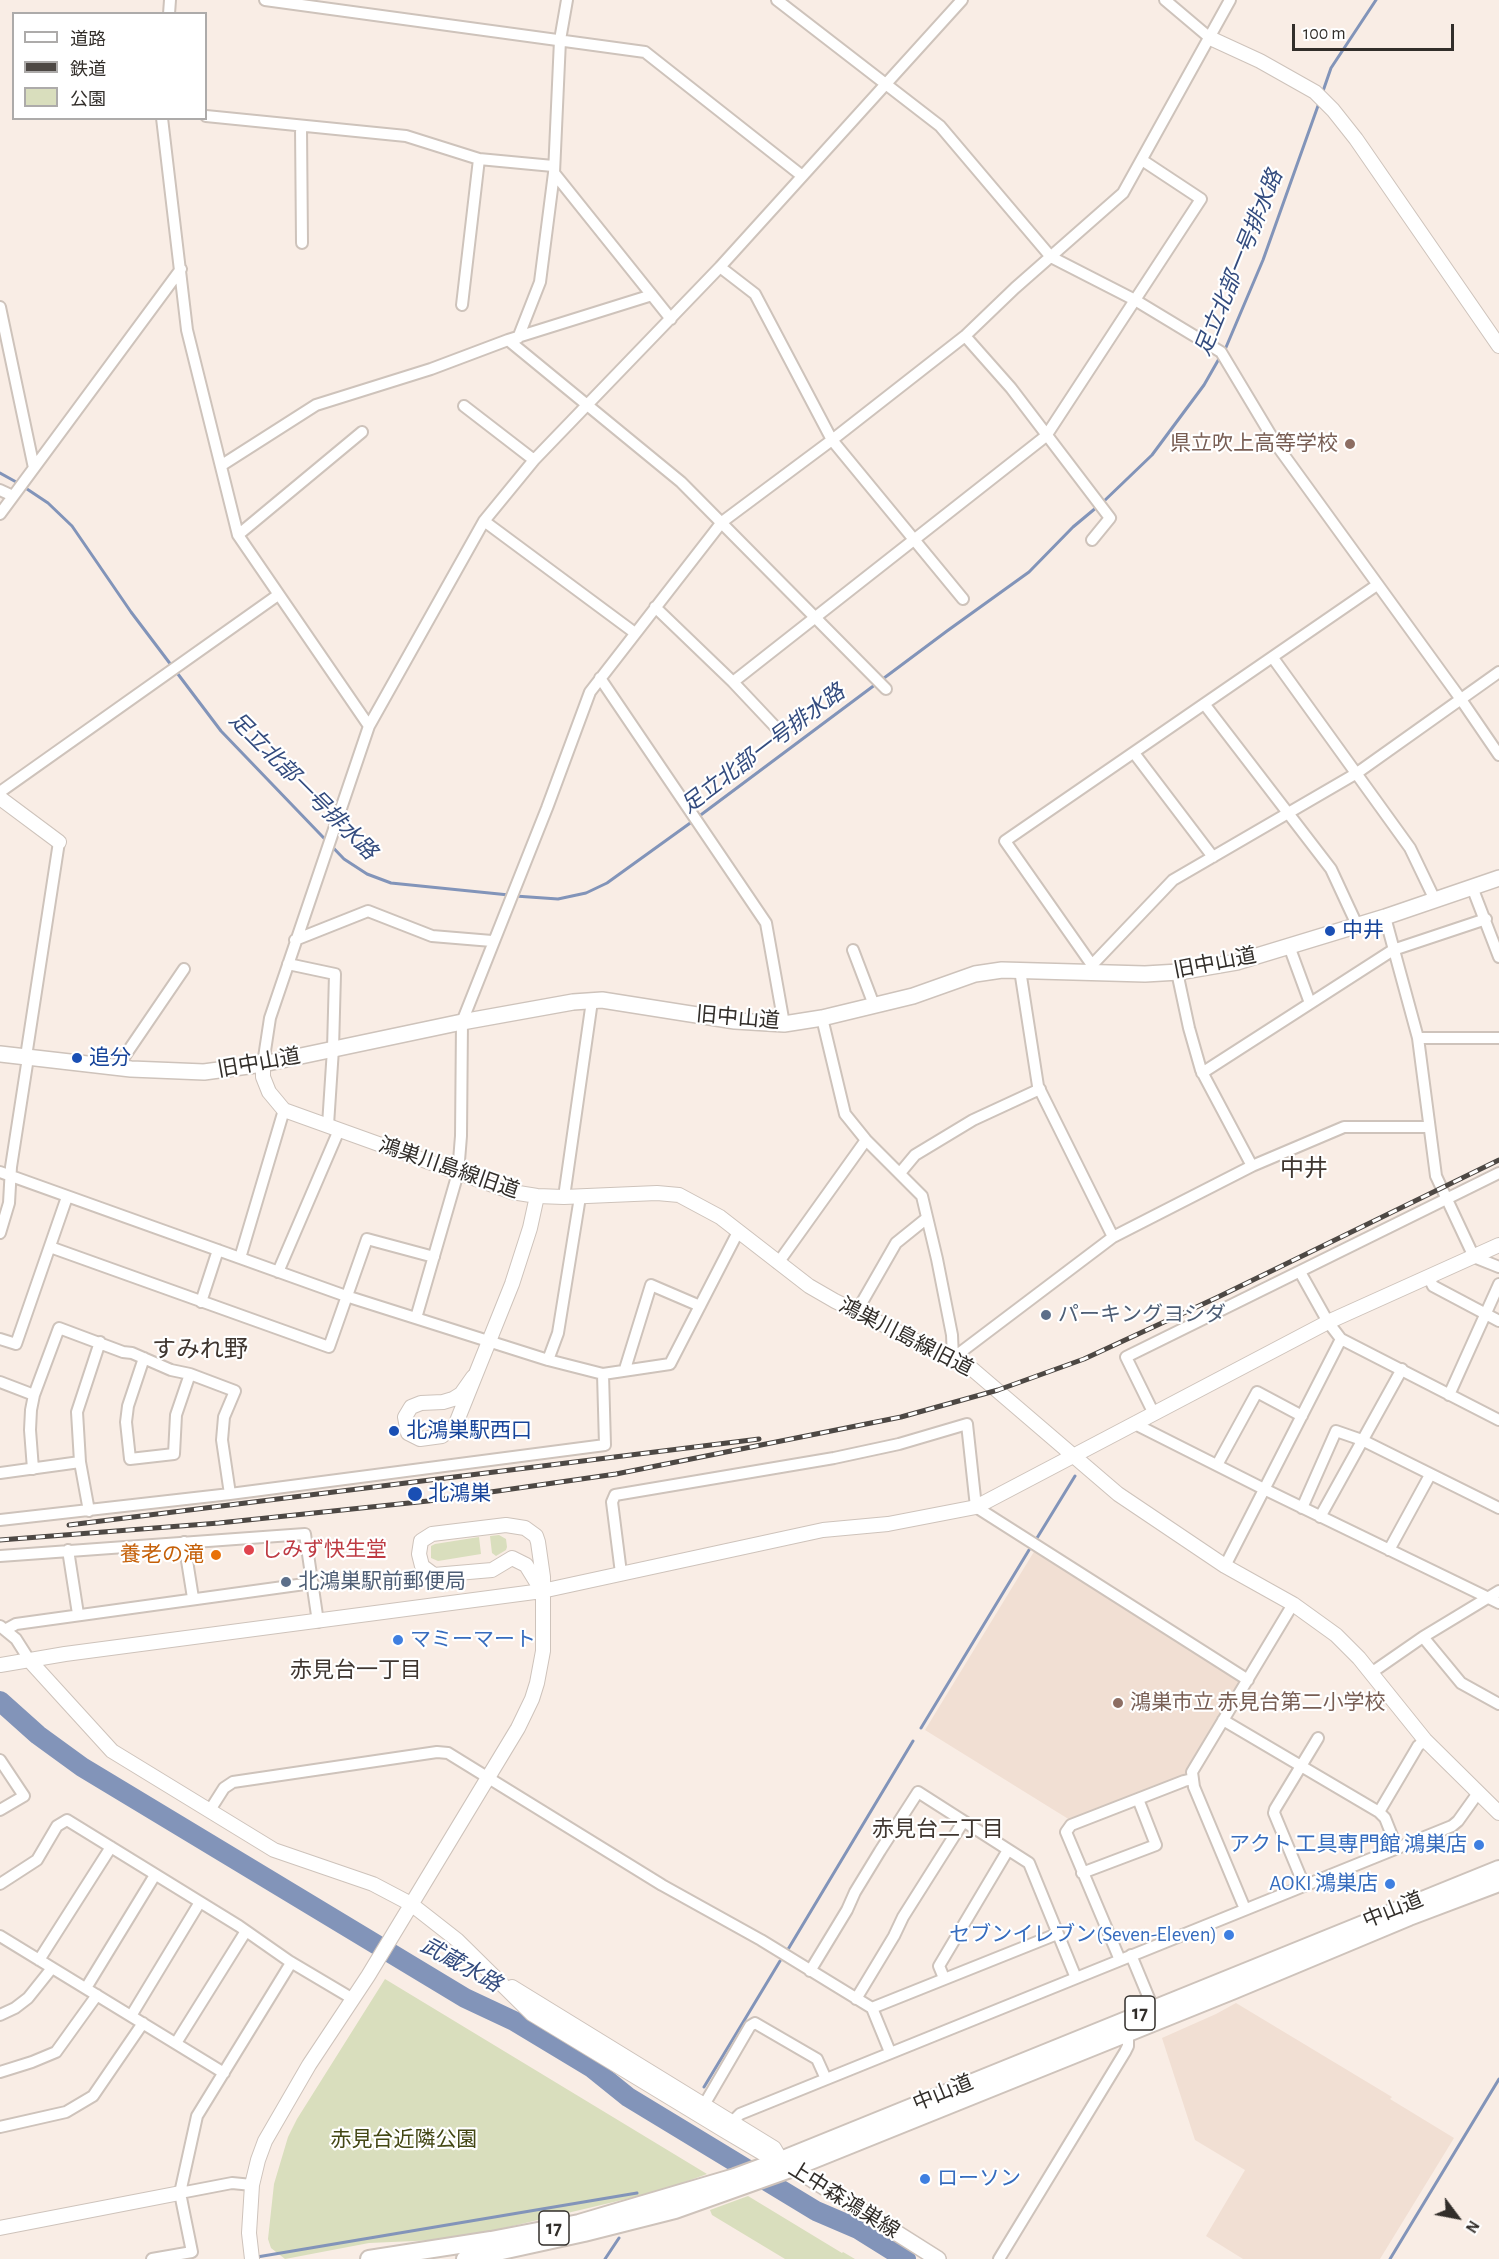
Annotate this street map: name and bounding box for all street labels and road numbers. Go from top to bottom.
street label: 旧中山道 [1171,943,1259,983]
street label: 旧中山道 [695,1002,781,1034]
street label: 旧中山道 [215,1043,303,1083]
street label: 鴻巣川島線旧道 [375,1132,523,1204]
street label: 鴻巣川島線旧道 [835,1292,977,1382]
street label: 中山道 [1359,1887,1427,1933]
road number: 17 [1125,1996,1155,2030]
street label: 中山道 [909,2070,977,2116]
street label: 上中森鴻巣線 [784,2156,904,2244]
road number: 17 [539,2211,569,2245]

